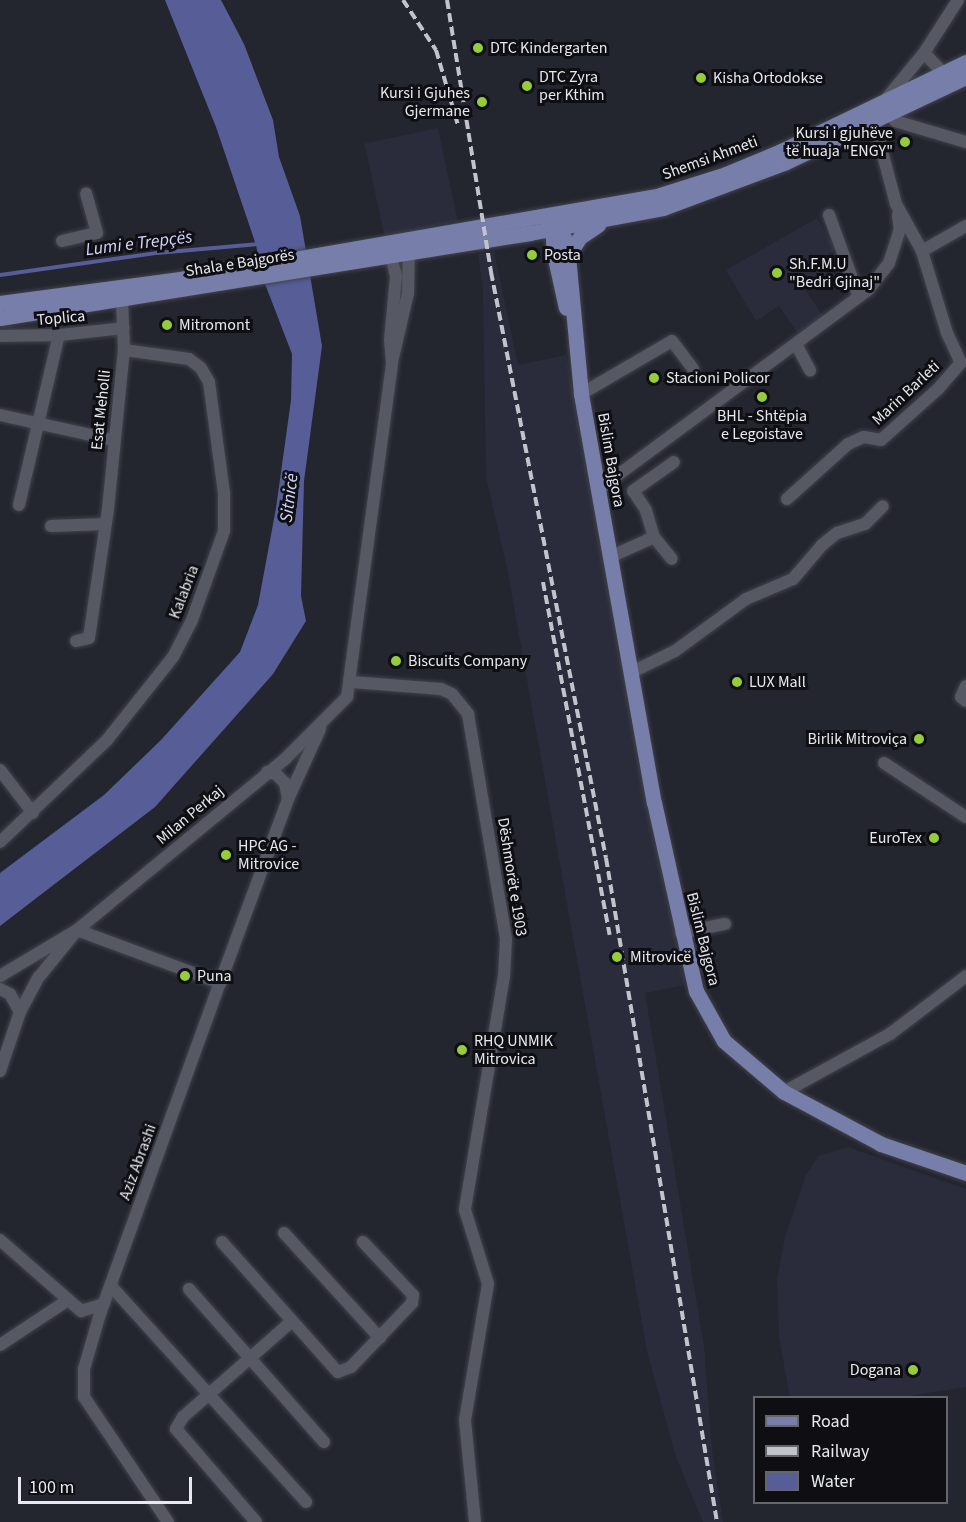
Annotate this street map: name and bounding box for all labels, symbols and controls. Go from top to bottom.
place label: DTC Kindergarten [490,38,607,58]
marker: DTC Kindergarten [471,41,485,55]
place label: DTC Zyra per Kthim [539,67,605,105]
place label: Kisha Ortodokse [713,68,823,88]
marker: Kisha Ortodokse [694,71,708,85]
marker: DTC Zyra per Kthim [520,79,534,93]
place label: Kursi i Gjuhes Gjermane [380,83,470,121]
marker: Kursi i Gjuhes Gjermane [475,95,489,109]
place label: Kursi i gjuhëve të huaja "ENGY" [786,123,893,161]
street label: Shemsi Ahmeti [660,132,760,184]
marker: Kursi i gjuhëve të huaja "ENGY" [898,135,912,149]
water label: Lumi e Trepçës [84,227,194,261]
street label: Shala e Bajgorës [184,245,296,281]
place label: Posta [544,245,581,265]
marker: Posta [525,248,539,262]
place label: Sh.F.M.U "Bedri Gjinaj" [789,254,880,292]
marker: Sh.F.M.U "Bedri Gjinaj" [770,266,784,280]
street label: Toplica [36,306,86,330]
place label: Mitromont [179,315,250,335]
marker: Mitromont [160,318,174,332]
street label: Marin Barleti [868,357,944,429]
place label: Stacioni Policor [666,368,770,388]
street label: Esat Meholli [87,369,115,451]
marker: Stacioni Policor [647,371,661,385]
marker: BHL - Shtëpia e Legoistave [755,390,769,404]
place label: BHL - Shtëpia e Legoistave [717,406,807,444]
street label: Bislim Bajgora [593,411,629,509]
water label: Sitnicë [276,472,304,524]
street label: Kalabria [165,562,203,622]
place label: Biscuits Company [408,651,527,671]
marker: Biscuits Company [389,654,403,668]
place label: LUX Mall [749,672,806,692]
marker: LUX Mall [730,675,744,689]
place label: Birlik Mitroviça [807,729,907,749]
marker: Birlik Mitroviça [912,732,926,746]
street label: Milan Perkaj [153,781,227,849]
street label: Dëshmorët e 1903 [493,816,531,938]
place label: EuroTex [869,828,922,848]
marker: EuroTex [927,831,941,845]
place label: HPC AG - Mitrovice [238,836,299,874]
marker: HPC AG - Mitrovice [219,848,233,862]
street label: Bislim Bajgora [682,890,724,988]
place label: Mitrovicë [630,947,691,967]
marker: Mitrovicë [608,948,626,966]
place label: Puna [197,966,232,986]
marker: Puna [178,969,192,983]
place label: RHQ UNMIK Mitrovica [474,1031,553,1069]
marker: RHQ UNMIK Mitrovica [455,1043,469,1057]
street label: Aziz Abrashi [115,1121,161,1203]
place label: Dogana [850,1360,901,1380]
marker: Dogana [906,1363,920,1377]
legend [753,1396,948,1504]
text: Road [811,1409,850,1434]
text: Railway [811,1439,870,1464]
scale bar [21,1465,195,1503]
text: Water [811,1469,855,1494]
text: 100 m [29,1475,74,1500]

